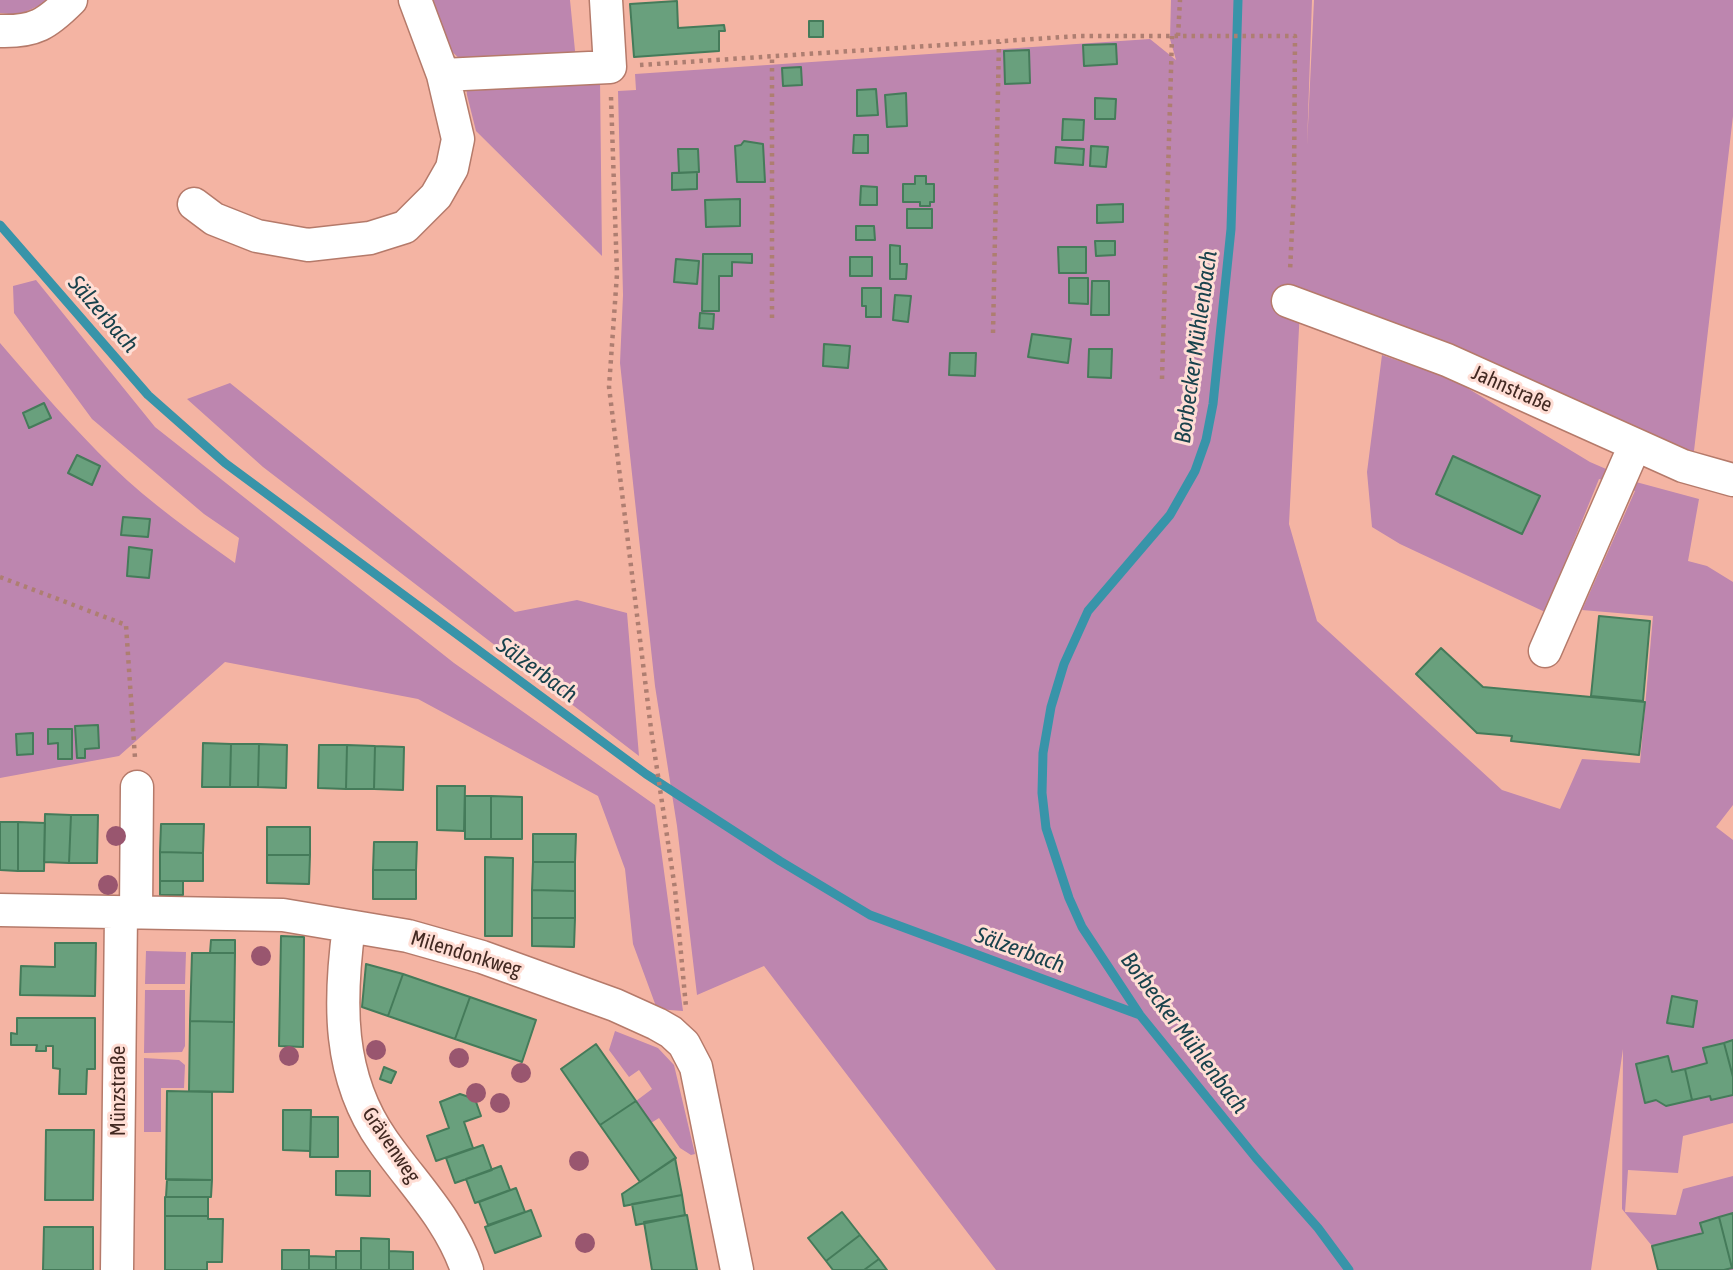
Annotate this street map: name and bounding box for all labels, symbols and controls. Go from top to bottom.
water label: Borbecker Mühlenbach [1169,249,1223,445]
water label: Sälzerbach [62,270,144,358]
street label: Jahnstraße [1468,360,1556,418]
water label: Sälzerbach [491,632,583,708]
water label: Sälzerbach [972,921,1068,979]
street label: Milendonkweg [408,925,524,983]
water label: Borbecker Mühlenbach [1115,947,1253,1119]
street label: Münzstraße [105,1046,131,1136]
street label: Grävenweg [357,1102,425,1188]

